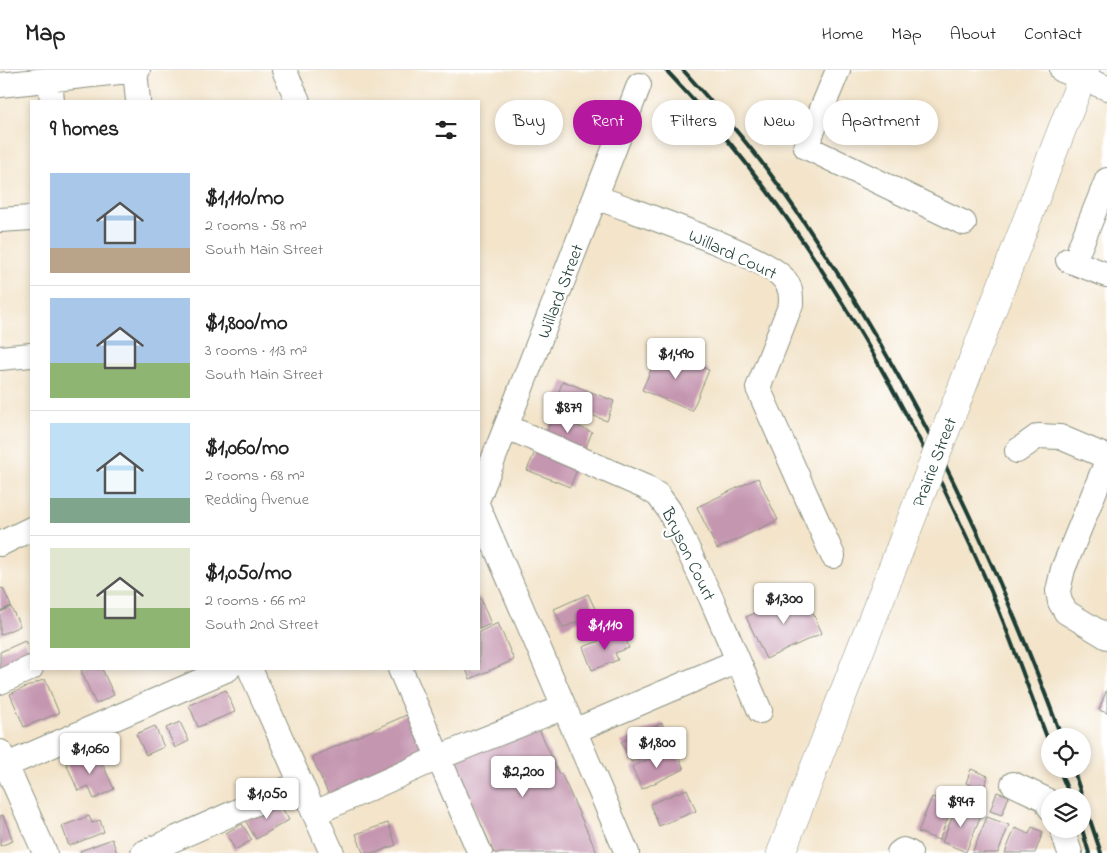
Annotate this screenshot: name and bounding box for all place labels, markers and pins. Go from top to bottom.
pin: $1,490 [635,338,717,380]
pin: $879 [538,392,598,434]
pin: $1,300 [743,582,825,625]
pin: $1,110 [564,608,646,651]
pin: $1,800 [616,726,698,769]
pin: $1,060 [49,732,131,775]
pin: $2,200 [482,756,564,798]
pin: $1,050 [226,778,308,820]
pin: $947 [931,786,991,828]

